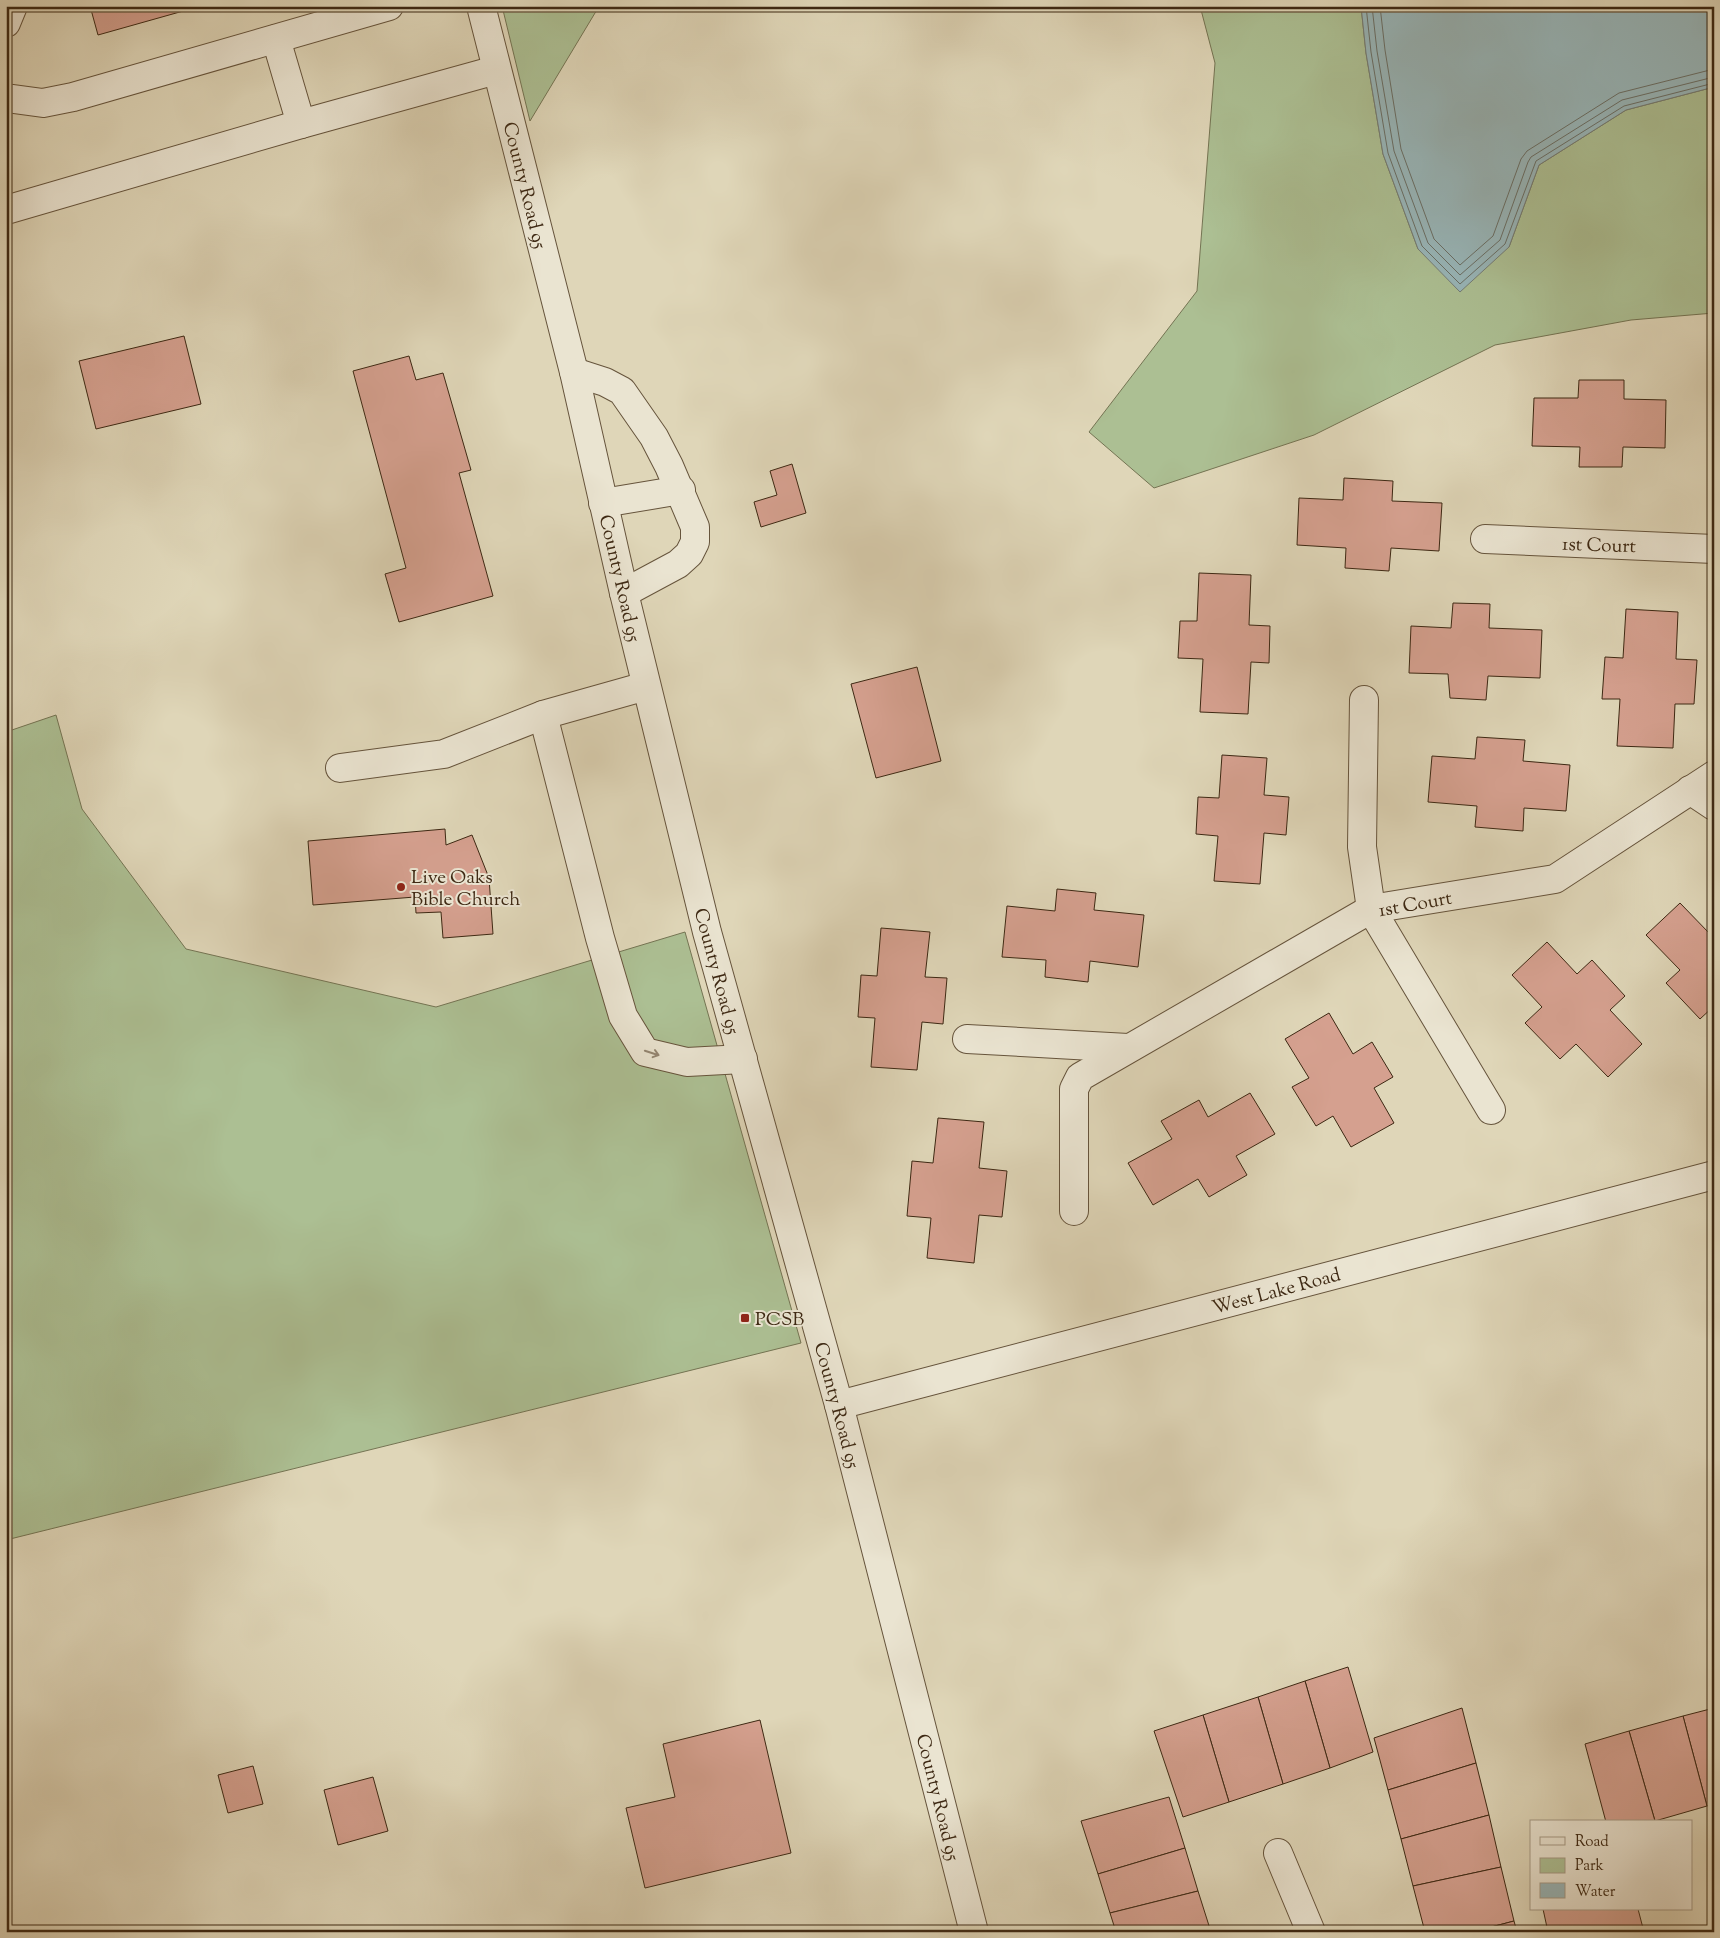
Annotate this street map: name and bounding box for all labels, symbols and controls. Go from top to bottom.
street label: County Road 95 [495,119,552,252]
street label: County Road 95 [591,512,646,645]
street label: 1st Court [1561,532,1637,561]
place label: Live Oaks Bible Church [411,865,521,914]
marker: Live Oaks Bible Church [395,881,407,893]
street label: 1st Court [1377,886,1455,925]
street label: County Road 95 [686,905,746,1038]
one-way arrow [644,1049,659,1058]
street label: West Lake Road [1209,1262,1344,1323]
place label: PCSB [755,1307,804,1334]
marker: PCSB [739,1312,751,1324]
street label: County Road 95 [806,1339,866,1472]
street label: County Road 95 [908,1731,965,1864]
legend [1530,1820,1692,1910]
text: Road [1575,1832,1609,1853]
text: Park [1575,1856,1604,1877]
text: Water [1575,1882,1616,1903]

